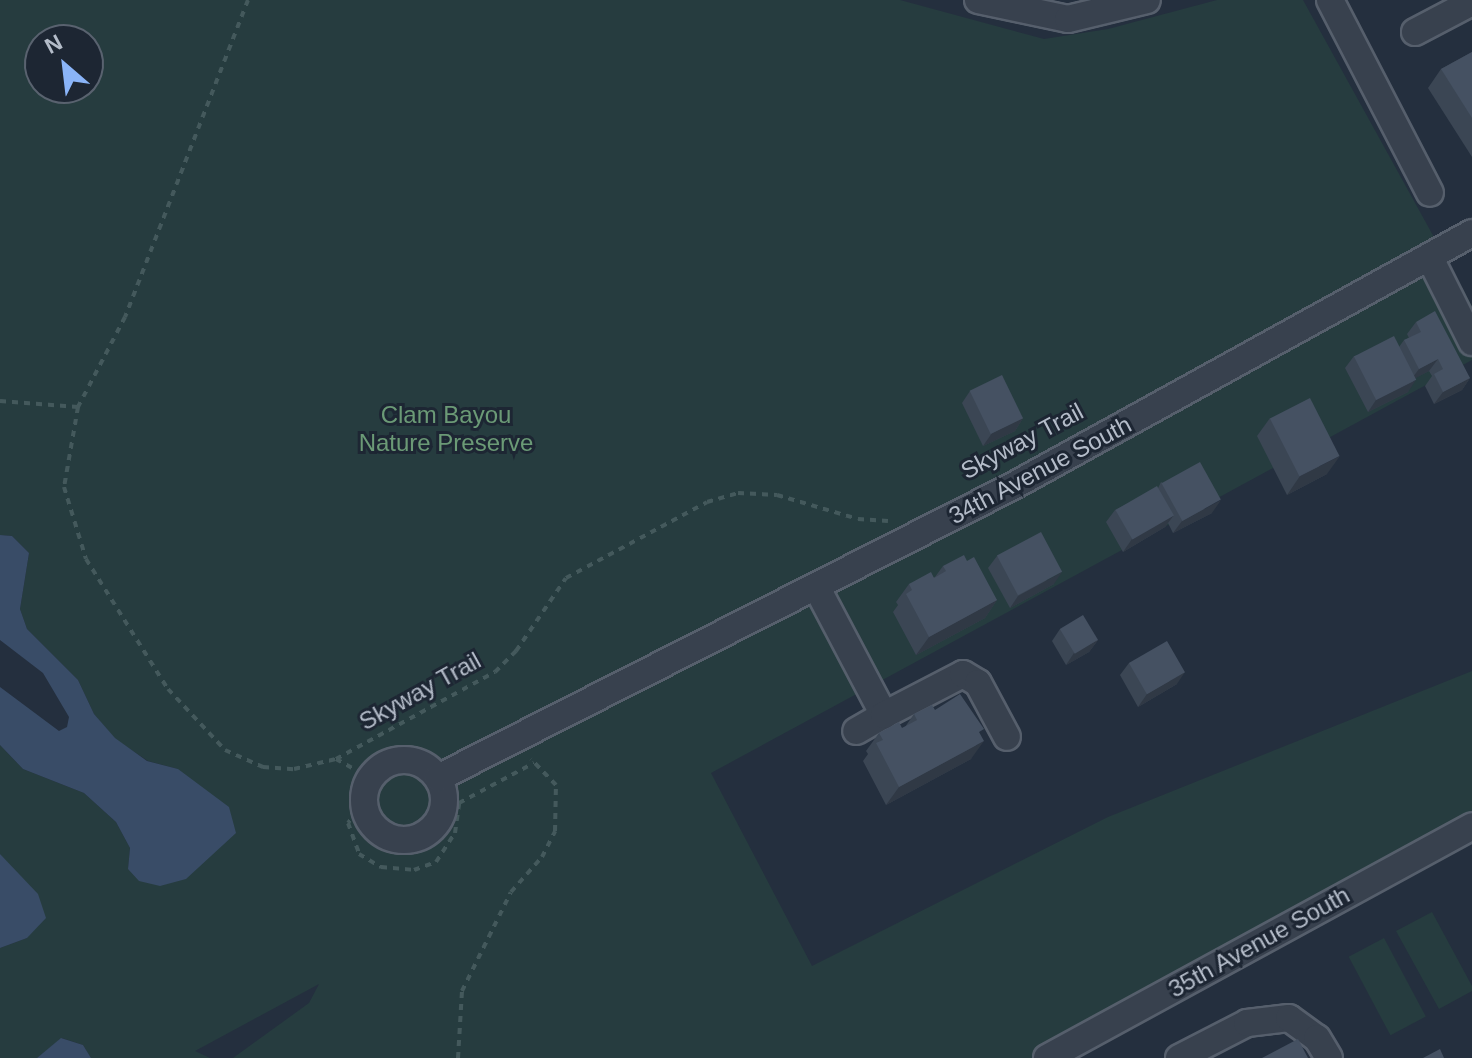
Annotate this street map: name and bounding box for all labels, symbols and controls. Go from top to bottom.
north arrow [24,24,104,104]
text: N [41,29,66,59]
street label: Skyway Trail [956,397,1088,485]
park label: Clam Bayou Nature Preserve [359,401,533,457]
street label: 34th Avenue South [943,409,1137,531]
street label: Skyway Trail [354,646,486,736]
street label: 35th Avenue South [1163,880,1355,1004]

